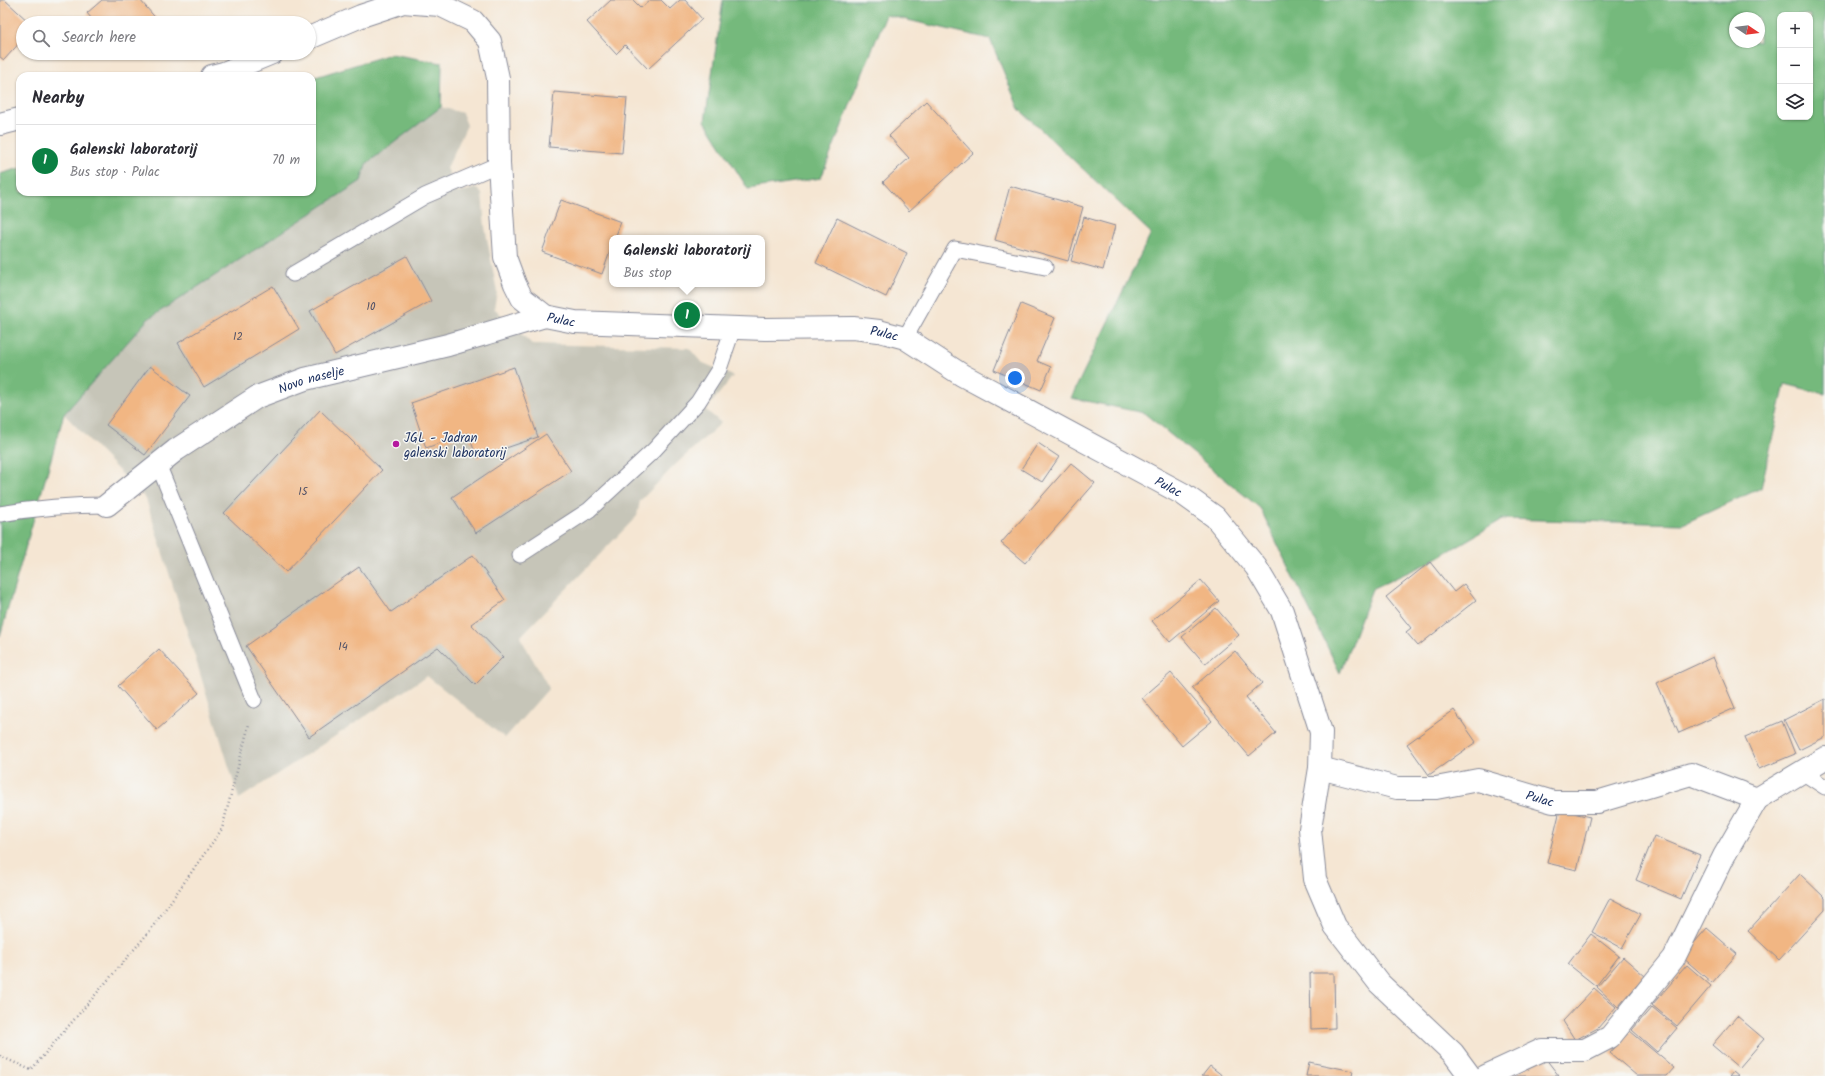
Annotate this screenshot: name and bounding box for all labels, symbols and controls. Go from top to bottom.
north arrow [1729,12,1765,48]
map controls [1777,12,1813,120]
button: + [1777,12,1813,48]
search box [16,16,316,60]
text: Search here [62,26,136,50]
icon: search [30,27,52,49]
button: − [1777,48,1813,84]
button: layers [1777,84,1813,120]
text: Nearby [32,85,84,112]
text: Galenski laboratorij [70,138,197,162]
text: 1 [43,150,47,171]
text: 70 m [272,150,300,171]
text: Bus stop · Pulac [70,162,160,183]
popup [609,235,765,287]
text: Galenski laboratorij [623,239,751,263]
text: Bus stop [623,263,671,284]
house number: 10 [367,298,376,316]
pin: 1 [674,300,700,330]
street label: Pulac [545,308,577,334]
street label: Pulac [869,321,901,348]
house number: 12 [233,328,243,346]
street label: Novo naselje [275,361,347,400]
your location [1005,368,1025,388]
place label: JGL - Jadran galenski laboratorij [403,428,507,464]
marker: JGL - Jadran galenski laboratorij [391,439,401,449]
street label: Pulac [1150,472,1186,504]
house number: 15 [298,483,309,501]
house number: 14 [338,638,348,656]
street label: Pulac [1523,786,1556,814]

